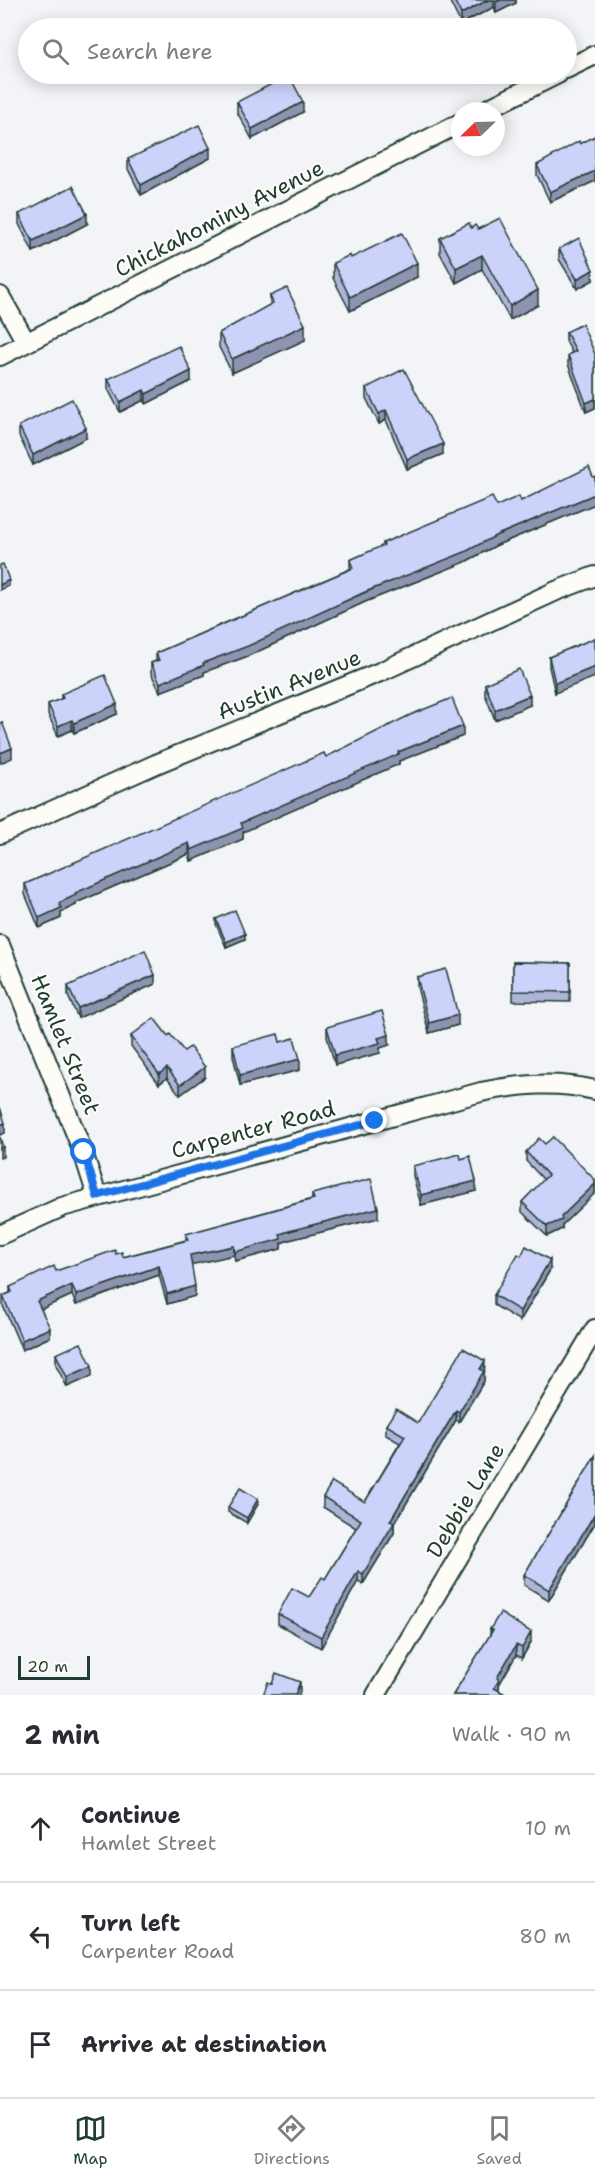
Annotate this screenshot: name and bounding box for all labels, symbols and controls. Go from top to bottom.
search box [18,18,577,84]
icon: search [39,35,72,68]
text: Search here [87,37,213,66]
north arrow [451,102,505,156]
street label: Chickahominy Avenue [110,153,329,284]
street label: Austin Avenue [213,642,365,726]
street label: Hamlet Street [24,970,107,1119]
street label: Carpenter Road [168,1094,338,1165]
route end [361,1107,387,1133]
route start [70,1138,96,1164]
street label: Debbie Lane [420,1437,511,1563]
scale bar [18,1653,90,1680]
text: 20 m [27,1656,68,1677]
text: 2 min [24,1717,100,1752]
text: Walk · 90 m [452,1721,571,1747]
text: Continue [81,1801,181,1830]
icon: ahead [24,1812,57,1845]
text: 10 m [525,1815,571,1841]
text: Hamlet Street [81,1830,216,1856]
text: Turn left [81,1909,180,1938]
icon: left [24,1920,57,1953]
text: 80 m [519,1923,571,1949]
text: Carpenter Road [81,1938,234,1964]
icon: arrive [24,2028,57,2061]
text: Arrive at destination [81,2030,327,2059]
tab: Map [73,2112,107,2169]
tab: Directions [254,2112,330,2169]
tab: Saved [476,2112,522,2169]

